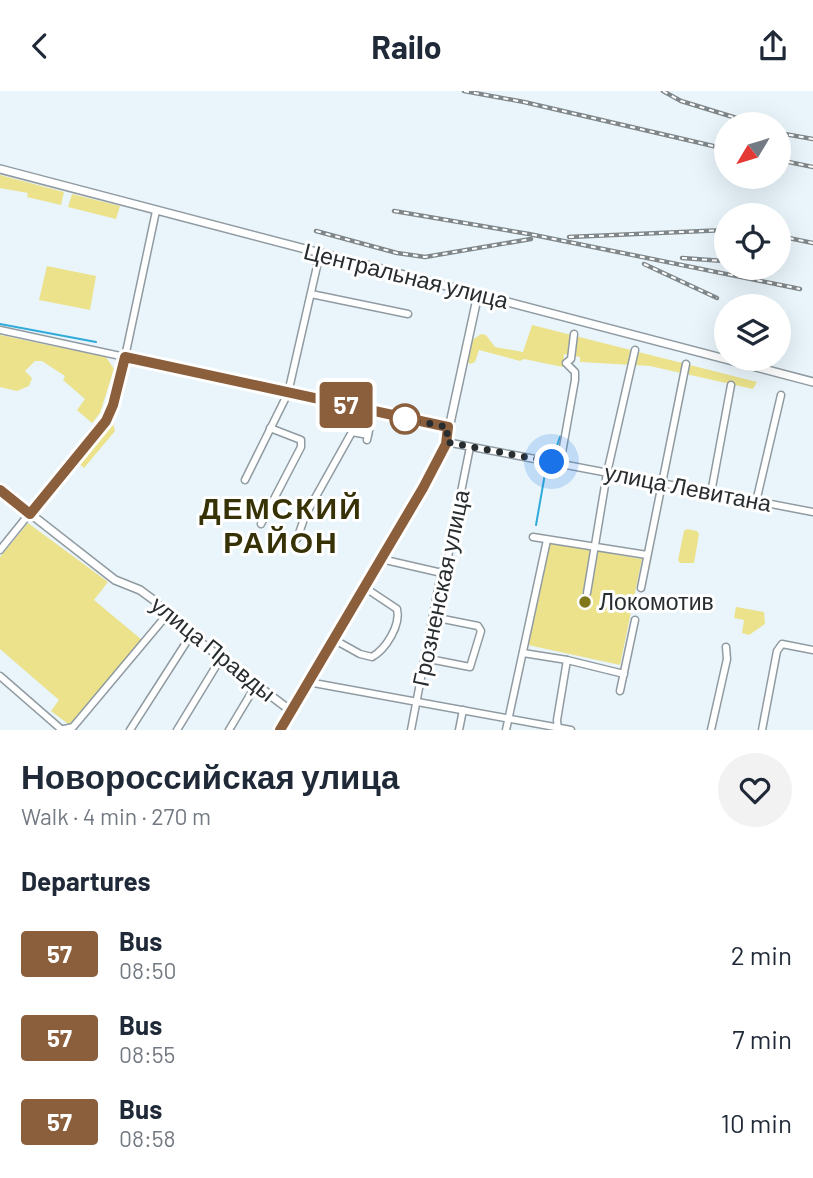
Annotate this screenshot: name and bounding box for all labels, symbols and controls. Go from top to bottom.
icon: back [21,27,59,65]
text: Railo [371,27,442,65]
icon: share [754,27,792,65]
north arrow [714,112,791,189]
map controls [714,112,791,371]
button: locate [714,203,791,280]
street label: Центральная улица [301,236,512,314]
button: layers [714,294,791,371]
line badge: 57 [314,382,378,428]
text: 57 [334,390,358,419]
unlabelled marker [390,404,420,434]
your location [534,444,569,479]
street label: улица Левитана [602,457,774,517]
street label: Грозненская улица [405,487,475,689]
district label: ДЕМСКИЙ РАЙОН [199,489,363,559]
place label: Локомотив [599,587,714,615]
street label: улица Правды [146,590,281,707]
marker: Локомотив [577,594,593,610]
button: heart [718,753,792,827]
text: Новороссийская улица [21,756,399,796]
text: Walk · 4 min · 270 m [21,802,211,830]
text: Departures [21,865,151,896]
text: Bus [119,925,162,956]
text: 57 [47,939,72,968]
text: 2 min [731,939,792,970]
text: 08:50 [119,956,177,984]
text: Bus [119,1009,162,1040]
text: 57 [47,1023,72,1052]
text: 7 min [732,1023,792,1054]
text: 08:55 [119,1040,175,1068]
text: Bus [119,1093,162,1124]
text: 57 [47,1107,72,1136]
text: 10 min [721,1107,792,1138]
text: 08:58 [119,1124,176,1152]

